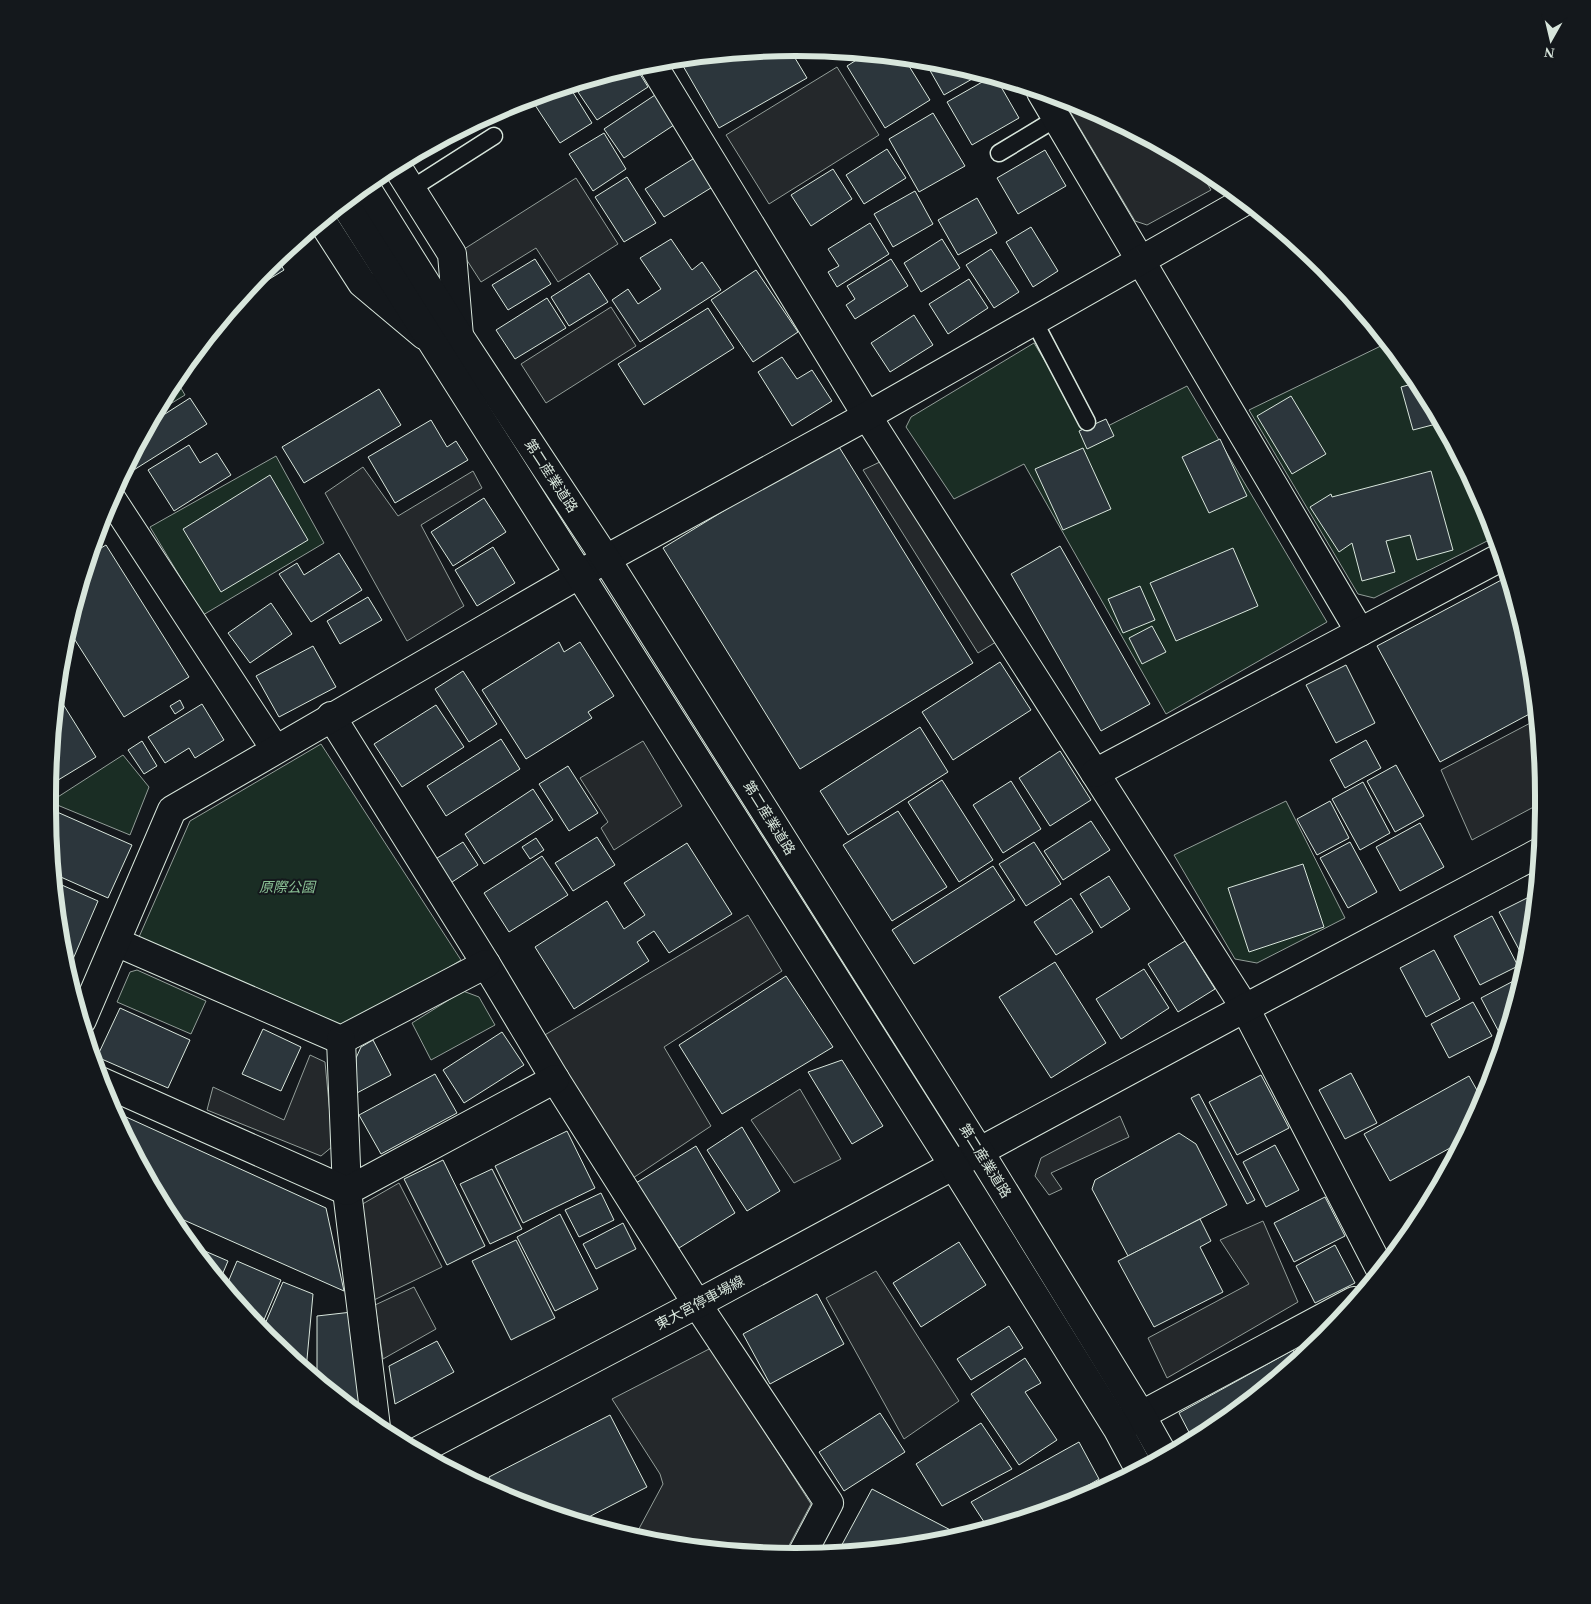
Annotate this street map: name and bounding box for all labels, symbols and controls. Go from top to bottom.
north arrow [1526,15,1576,65]
text: N [1543,44,1555,61]
street label: 第二産業道路 [522,436,581,515]
street label: 第二産業道路 [740,778,798,858]
park label: 原際公園 [259,880,317,895]
street label: 第二産業道路 [956,1121,1014,1201]
street label: 東大宮停車場線 [653,1273,747,1333]

